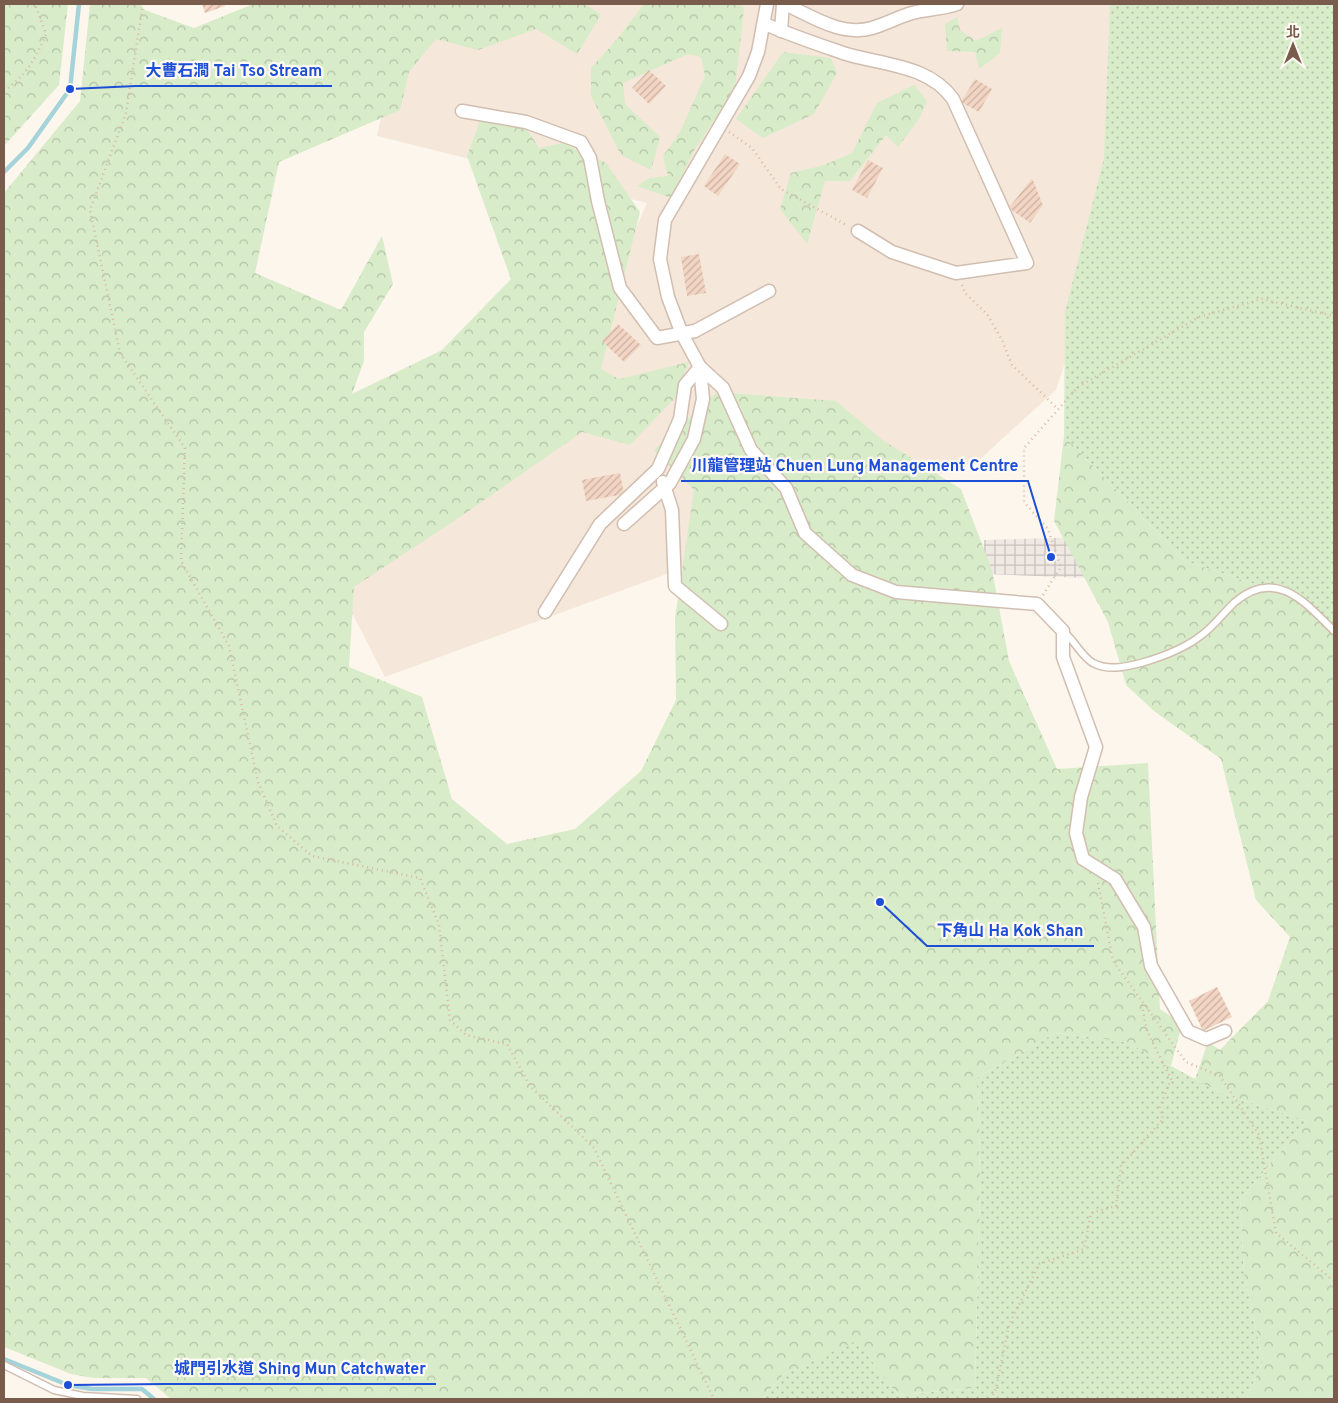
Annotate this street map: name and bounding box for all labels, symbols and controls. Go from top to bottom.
north arrow [1268,20,1318,70]
text: 北 [1286,25,1300,42]
callout: 大曹石澗 Tai Tso Stream [136,55,332,86]
text: 大曹石澗 Tai Tso Stream [146,62,322,82]
callout: 川龍管理站 Chuen Lung Management Centre [681,450,1028,481]
text: 川龍管理站 Chuen Lung Management Centre [691,456,1019,477]
callout: 下角山 Ha Kok Shan [927,915,1094,946]
text: 下角山 Ha Kok Shan [937,922,1083,942]
callout: 城門引水道 Shing Mun Catchwater [164,1353,436,1384]
text: 城門引水道 Shing Mun Catchwater [174,1359,426,1380]

